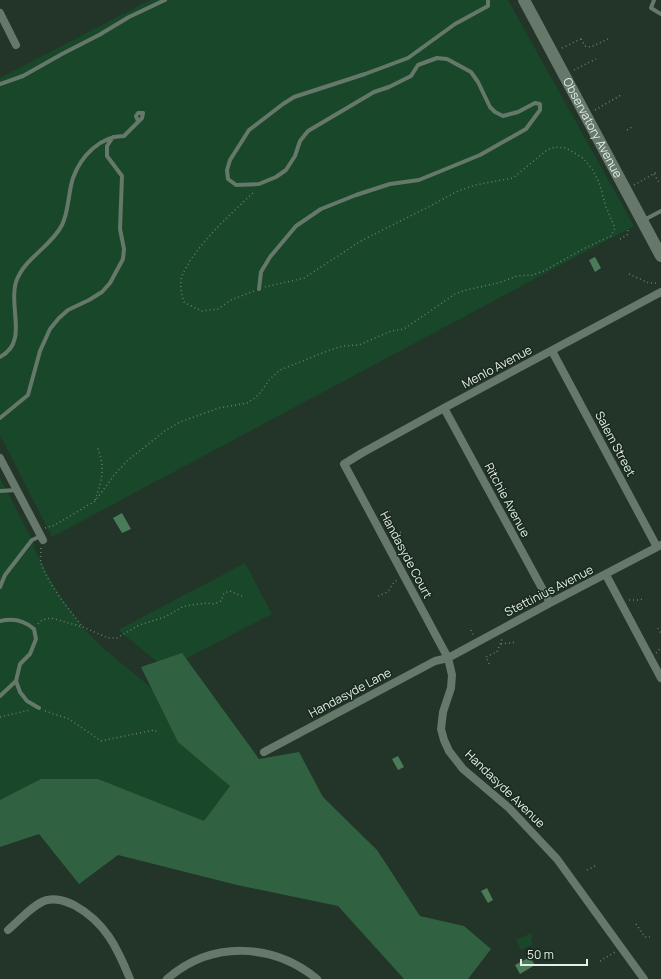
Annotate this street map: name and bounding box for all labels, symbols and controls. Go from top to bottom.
street label: Observatory Avenue [559,74,627,181]
street label: Menlo Avenue [459,341,535,392]
street label: Salem Street [591,408,640,479]
street label: Ritchie Avenue [481,460,534,540]
street label: Handasyde Court [376,508,437,601]
street label: Stettinius Avenue [501,561,596,620]
street label: Handasyde Lane [305,664,394,722]
street label: Handasyde Avenue [461,746,549,831]
scale bar [521,941,587,967]
text: 50 m [527,946,554,963]

